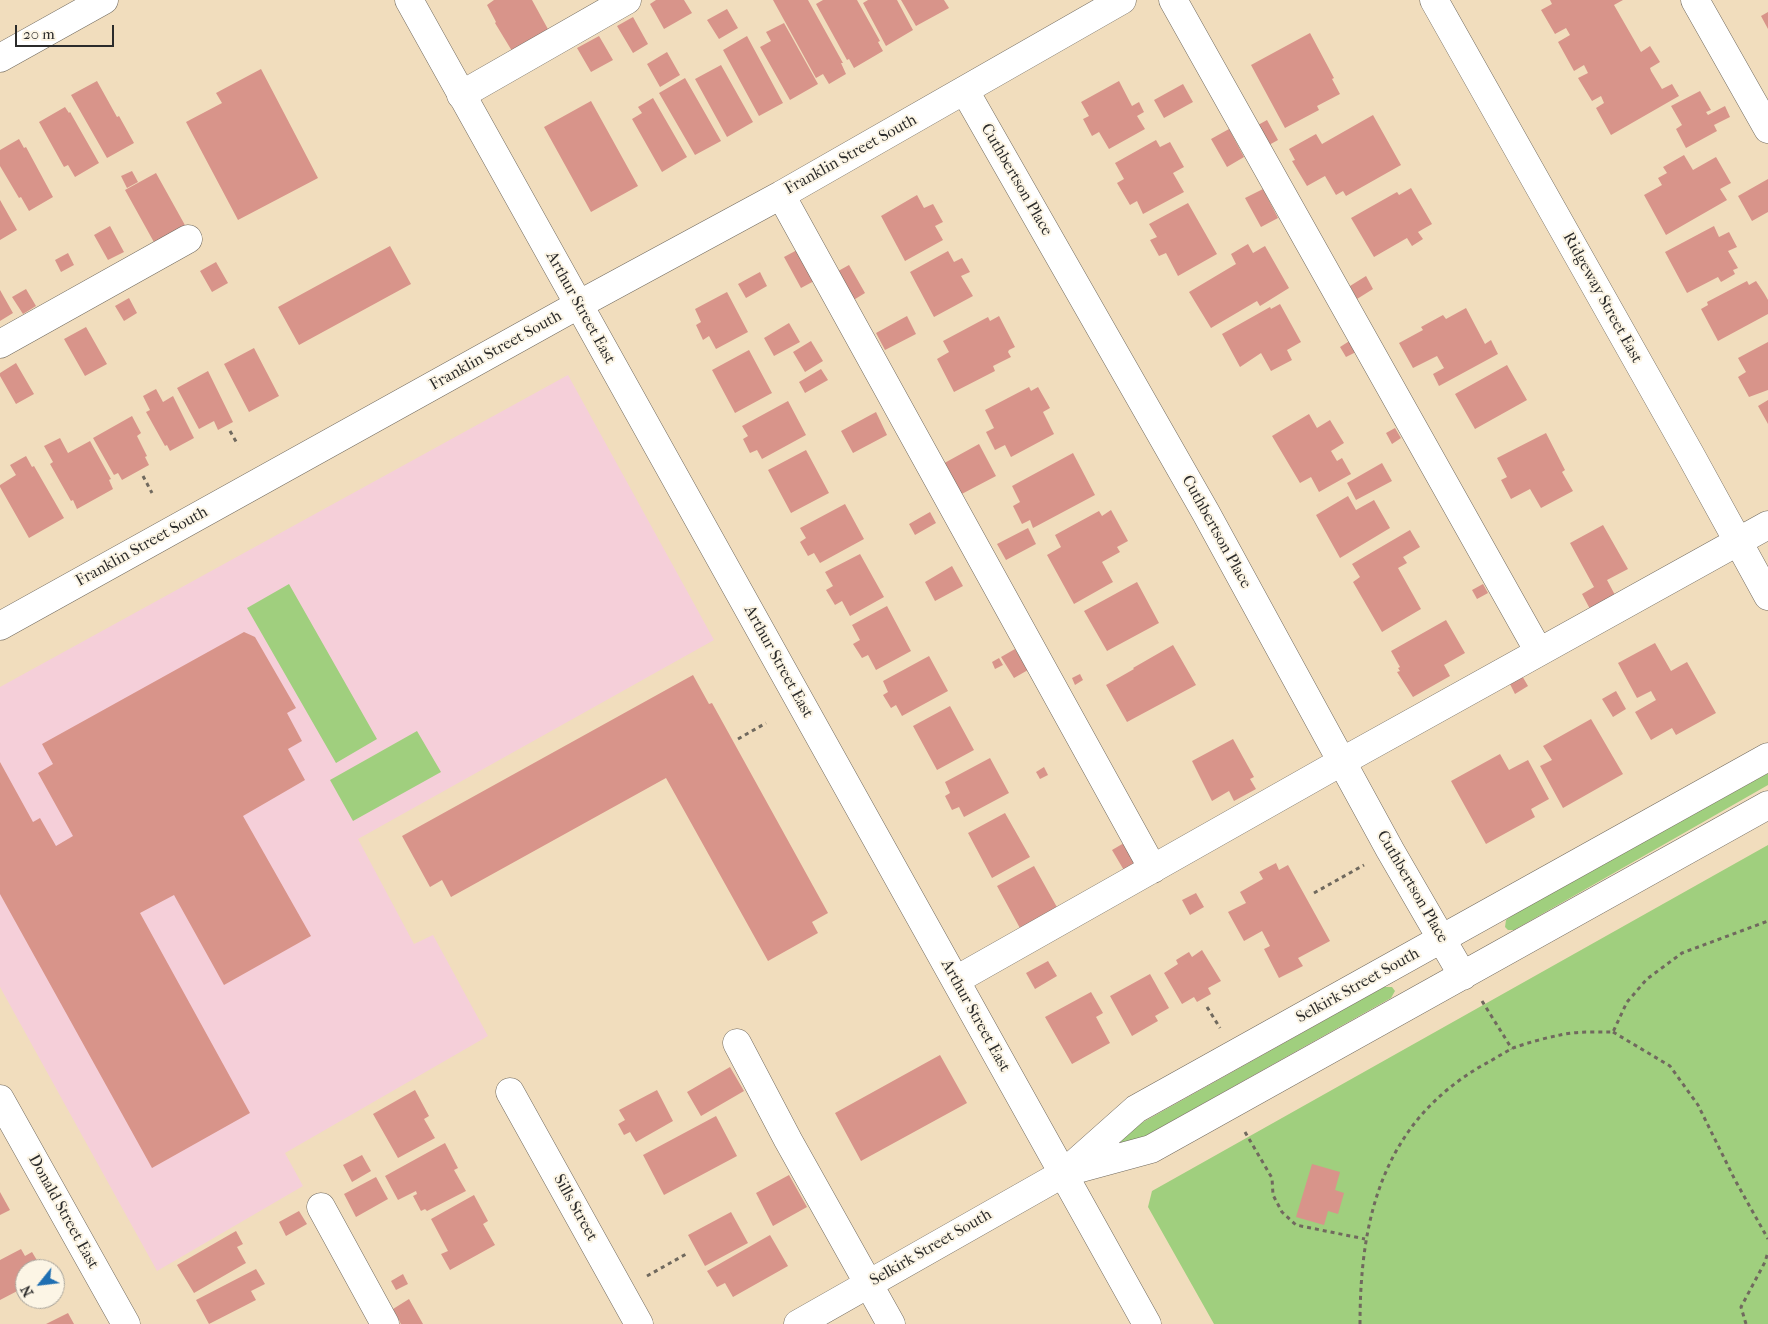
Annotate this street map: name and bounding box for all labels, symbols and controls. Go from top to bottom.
scale bar [18,15,116,47]
text: 20 m [23,25,55,43]
street label: Franklin Street South [782,111,920,199]
street label: Cuthbertson Place [976,120,1056,240]
street label: Ridgeway Street East [1558,229,1646,367]
street label: Arthur Street East [541,248,619,368]
street label: Franklin Street South [427,307,565,395]
street label: Cuthbertson Place [1177,472,1255,592]
street label: Franklin Street South [73,503,211,591]
street label: Arthur Street East [739,602,817,722]
street label: Cuthbertson Place [1372,827,1452,947]
street label: Selkirk Street South [1293,944,1423,1028]
street label: Arthur Street East [936,956,1014,1076]
street label: Donald Street East [24,1151,102,1273]
street label: Sills Street [549,1171,601,1245]
street label: Selkirk Street South [867,1205,995,1291]
north arrow [15,1259,65,1309]
text: N [17,1282,37,1300]

